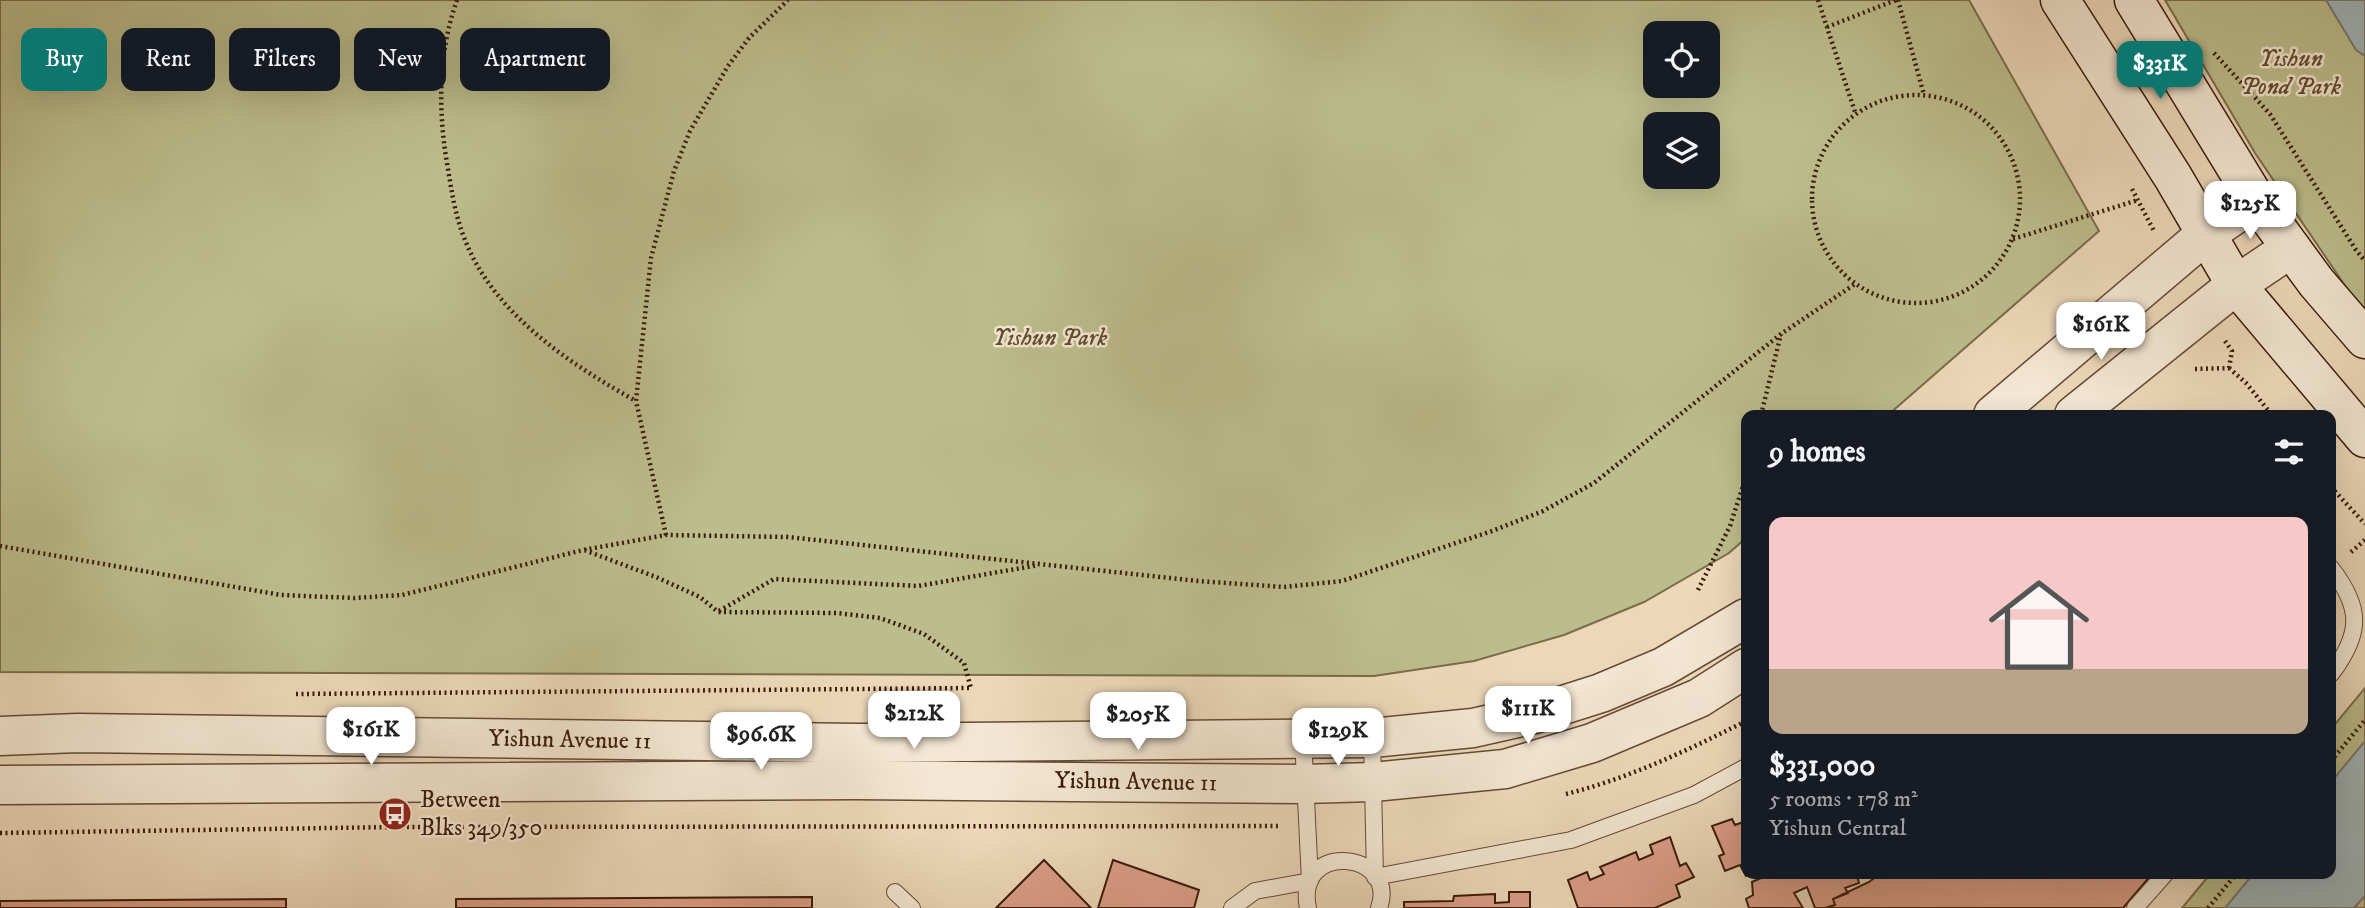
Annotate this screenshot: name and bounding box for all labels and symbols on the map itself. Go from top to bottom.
pin: $331K [2111,42,2209,101]
park label: Yishun Pond Park [2241,44,2341,102]
pin: $125K [2201,182,2299,241]
pin: $161K [2052,302,2150,362]
park label: Yishun Park [993,323,1107,353]
pin: $111K [1479,686,1577,746]
pin: $212K [865,692,963,751]
pin: $205K [1089,692,1187,752]
pin: $161K [322,708,420,767]
pin: $129K [1289,708,1387,768]
pin: $96.6K [704,712,818,772]
street label: Yishun Avenue 11 [488,724,652,756]
street label: Yishun Avenue 11 [1054,766,1218,798]
place label: Between Blks 349/350 [420,785,542,843]
bus stop icon: Between Blks 349/350 [376,795,414,833]

